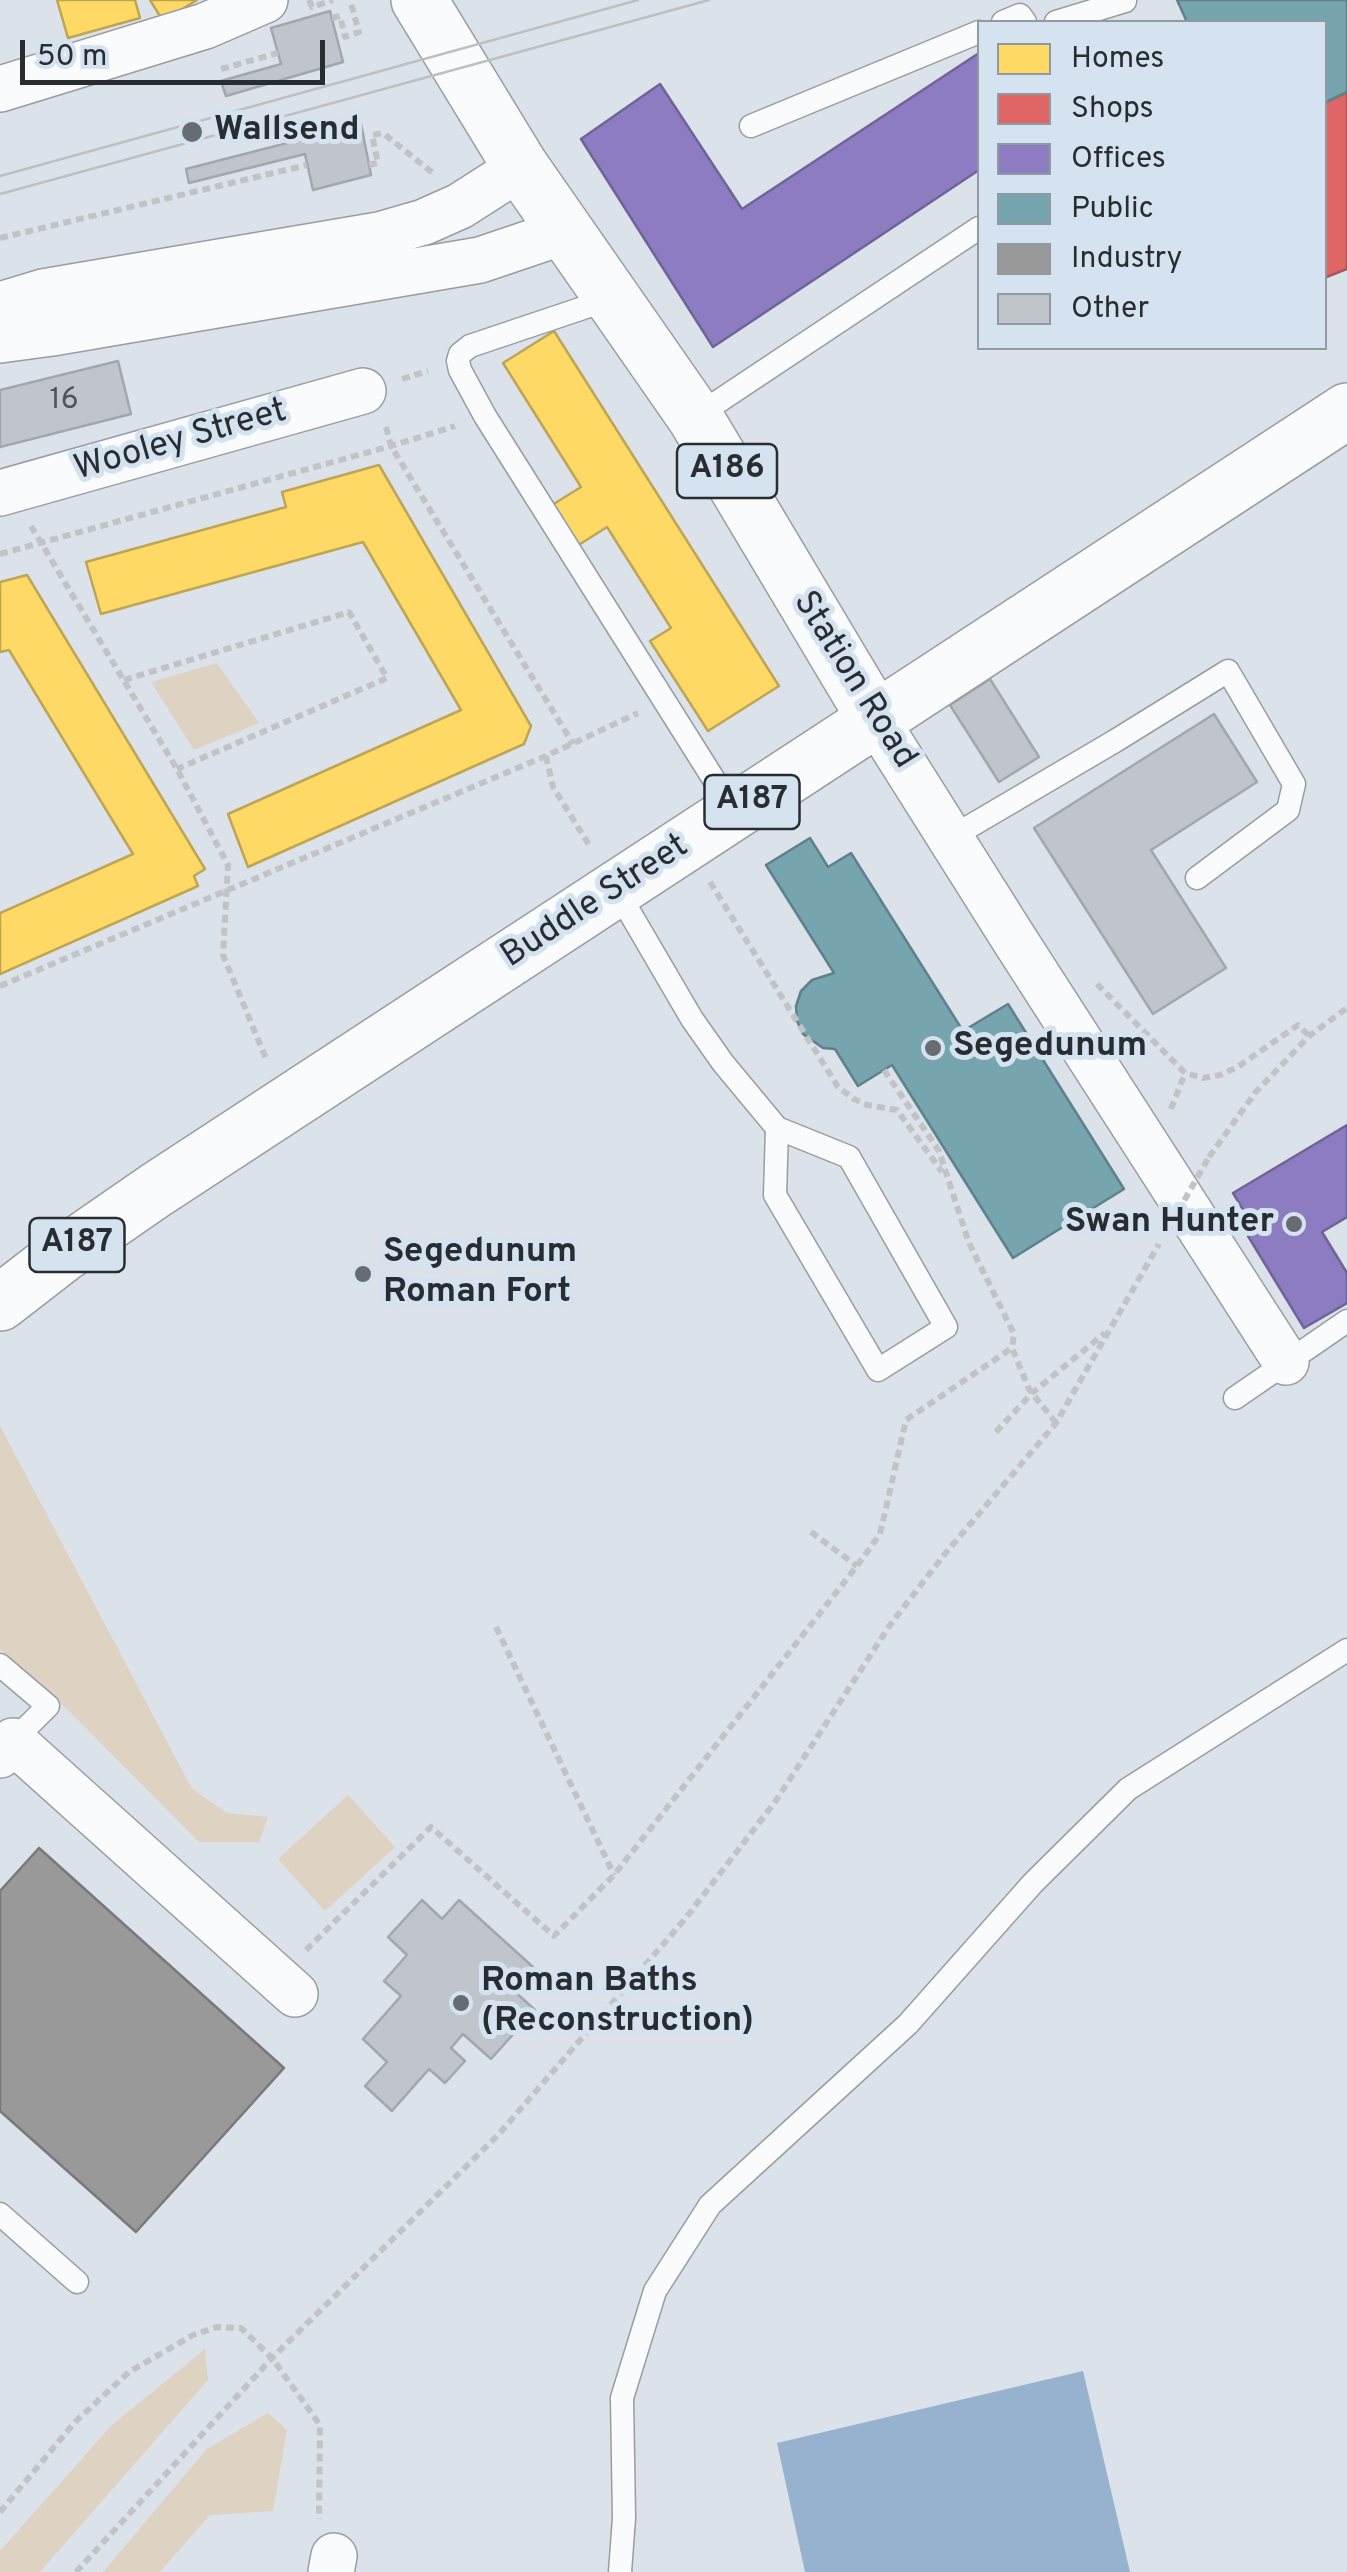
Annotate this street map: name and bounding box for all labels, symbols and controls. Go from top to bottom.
scale bar [25,20,330,82]
legend [977,20,1327,350]
text: 50 m [37,39,107,76]
text: Homes [1071,41,1164,78]
text: Shops [1071,91,1154,128]
place label: Wallsend [214,111,360,153]
marker: Wallsend [179,119,205,145]
text: Offices [1071,141,1166,178]
text: Public [1071,191,1154,228]
text: Industry [1071,241,1182,278]
text: Other [1071,291,1149,328]
house number: 16 [49,384,79,420]
street label: Wooley Street [70,392,292,492]
road number: A186 [677,444,777,498]
street label: Station Road [782,585,924,777]
road number: A187 [704,775,800,829]
street label: Buddle Street [495,827,697,979]
place label: Segedunum [953,1027,1147,1069]
marker: Segedunum [922,1037,944,1059]
place label: Swan Hunter [1065,1203,1274,1245]
marker: Swan Hunter [1283,1213,1305,1235]
road number: A187 [30,1218,124,1272]
place label: Segedunum Roman Fort [383,1233,577,1315]
marker: Segedunum Roman Fort [352,1263,374,1285]
place label: Roman Baths (Reconstruction) [481,1962,754,2044]
marker: Roman Baths (Reconstruction) [450,1992,472,2014]

